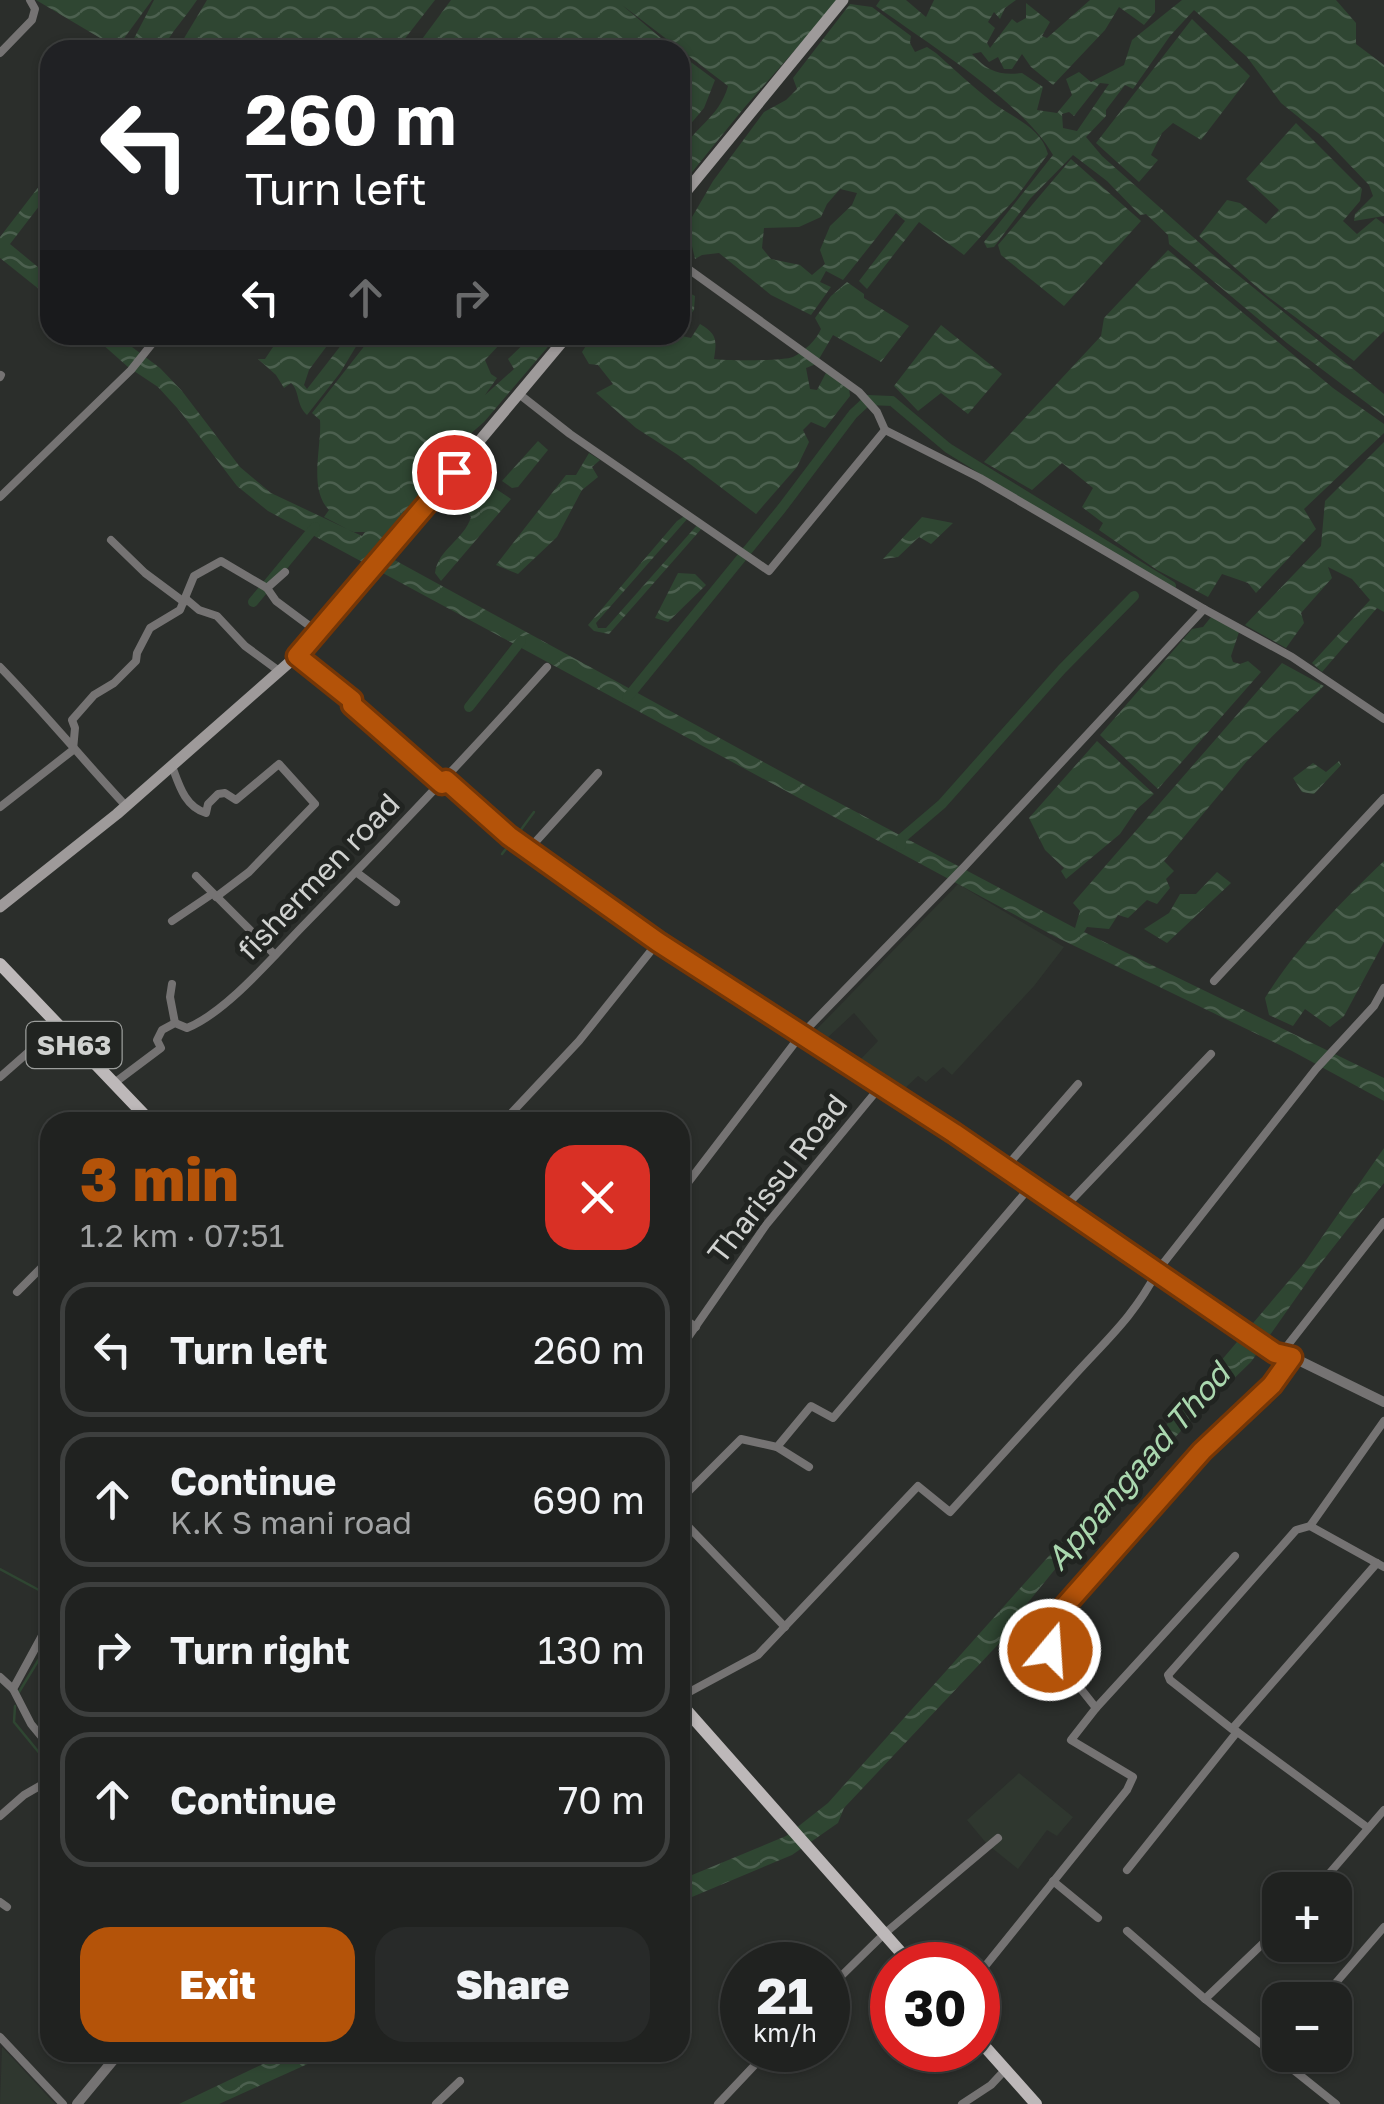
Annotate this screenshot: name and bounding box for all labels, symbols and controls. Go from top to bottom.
text: 260 m [245,76,456,160]
icon: left [80,80,210,210]
text: Turn left [245,161,427,215]
icon: left [233,270,288,325]
icon: ahead [338,270,393,325]
icon: right [443,270,498,325]
pin [412,430,497,515]
icon: arrive [427,445,482,500]
street label: fishermen road [230,786,407,967]
road number: SH63 [27,1022,122,1068]
street label: Tharissu Road [700,1087,854,1270]
text: 3 min [80,1142,239,1214]
button: close [545,1145,650,1250]
text: 1.2 km · 07:51 [80,1216,284,1254]
icon: left [85,1322,140,1377]
text: Turn left [170,1327,328,1372]
text: 260 m [533,1327,645,1372]
water label: Appangaad Thod [1037,1353,1239,1577]
text: Continue [170,1458,336,1503]
icon: ahead [85,1472,140,1527]
text: 690 m [532,1477,645,1522]
text: K.K S mani road [170,1503,412,1541]
position arrow [998,1598,1102,1702]
icon: right [85,1622,140,1677]
text: Turn right [170,1627,350,1672]
text: 130 m [538,1627,645,1672]
icon: ahead [85,1772,140,1827]
text: Continue [170,1777,336,1822]
text: 70 m [558,1777,645,1822]
map controls [1262,1872,1352,2072]
button: + [1262,1872,1352,1962]
button: Exit [80,1927,355,2042]
button: Share [375,1927,650,2042]
speed limit sign: 30 [870,1942,1000,2072]
text: 21 [757,1965,813,2025]
button: − [1262,1982,1352,2072]
text: km/h [753,2017,817,2048]

